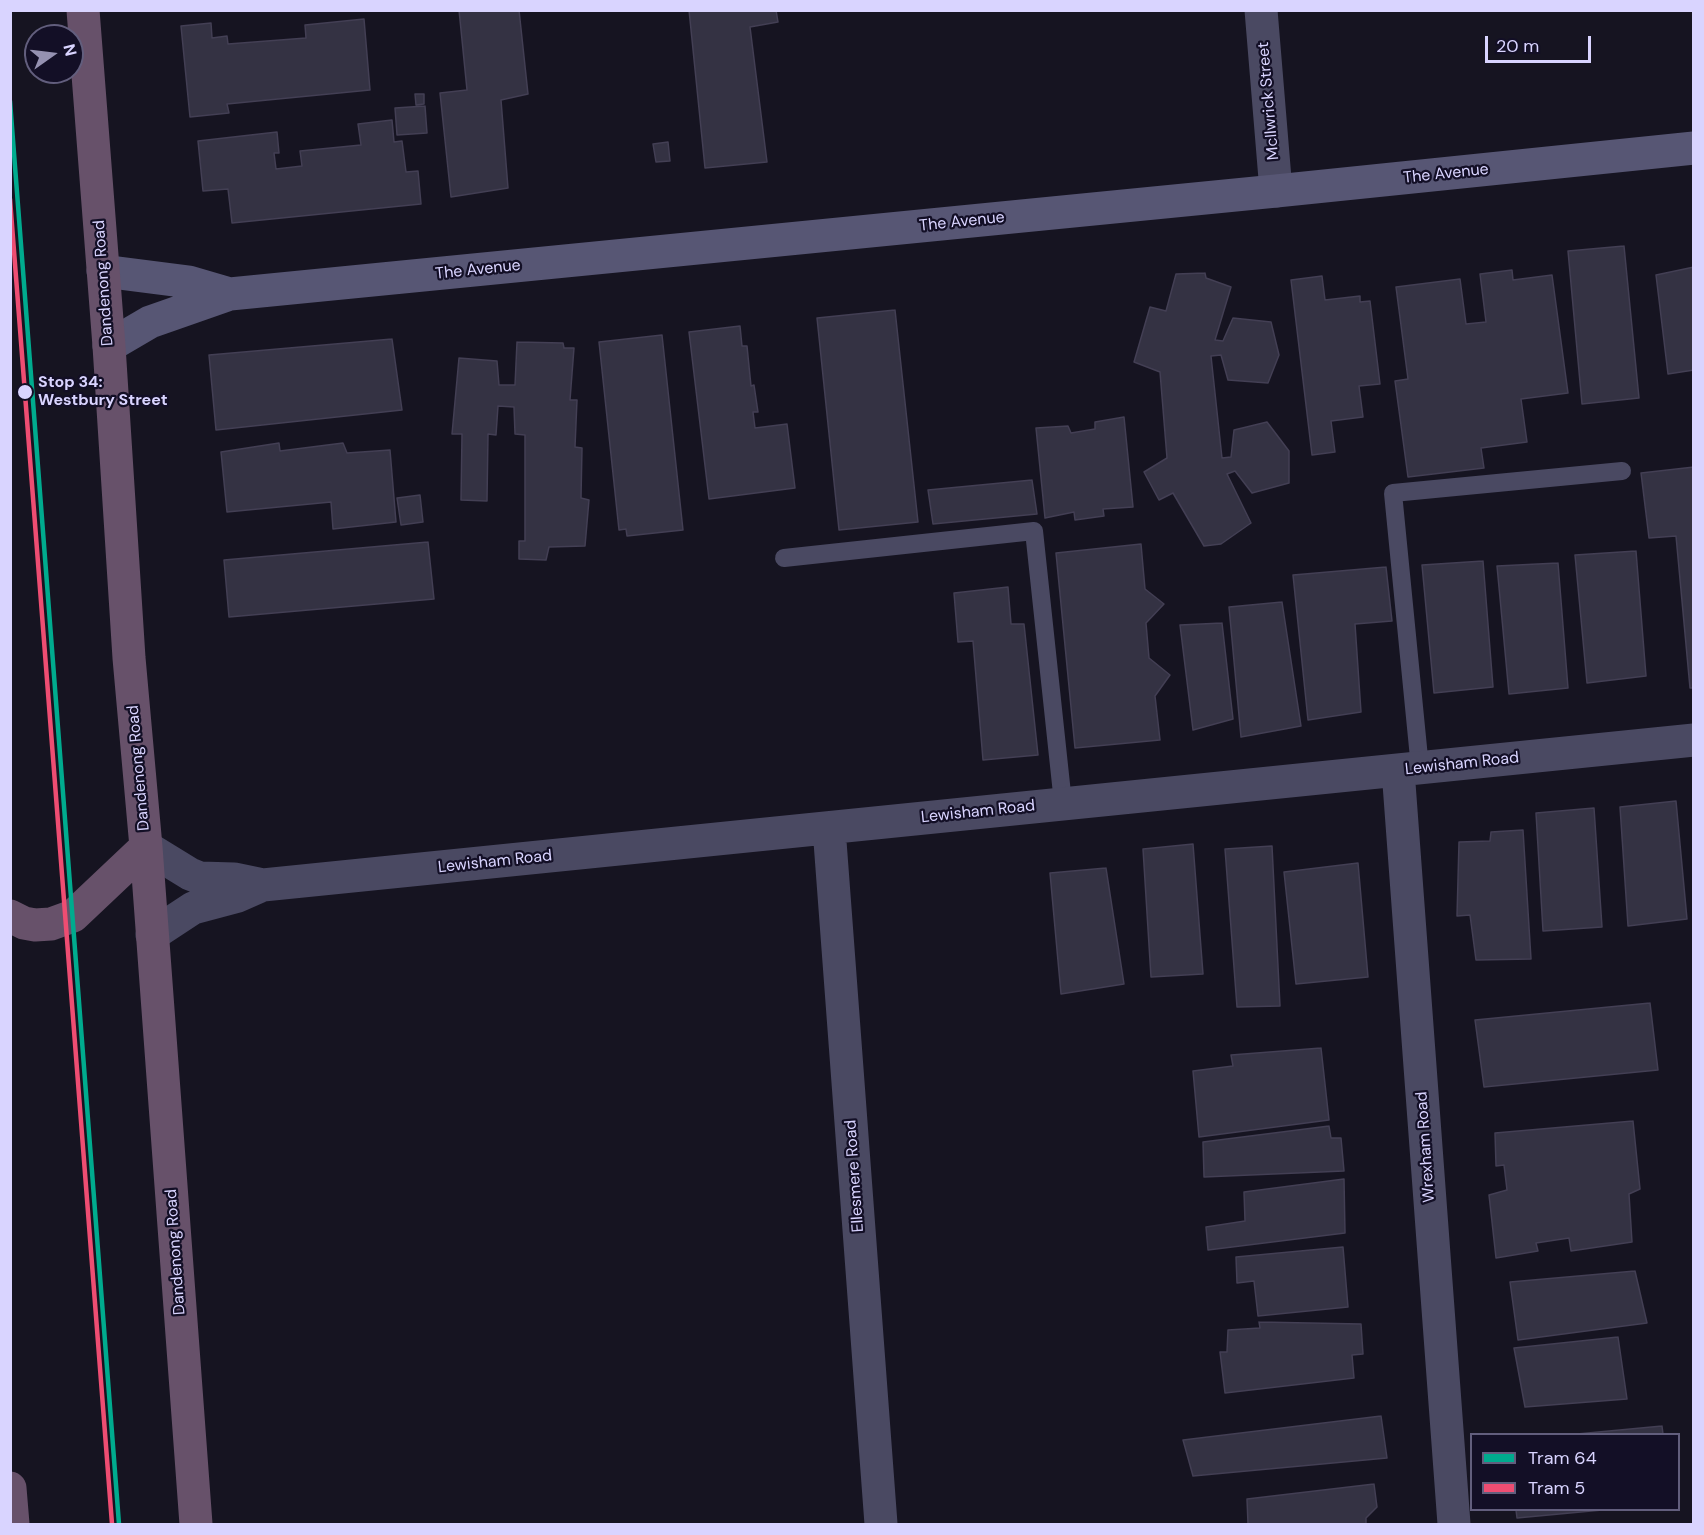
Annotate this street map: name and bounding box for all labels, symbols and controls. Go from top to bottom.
north arrow [24,24,84,84]
scale bar [1488,24,1594,62]
text: 20 m [1496,34,1539,58]
street label: McIlwrick Street [1254,41,1284,161]
text: N [58,42,82,58]
street label: The Avenue [1402,160,1490,188]
street label: The Avenue [918,208,1006,236]
street label: Dandenong Road [90,219,118,347]
street label: The Avenue [434,256,522,284]
place label: Stop 34: Westbury Street [38,373,168,411]
marker: Stop 34: Westbury Street [16,383,34,401]
street label: Dandenong Road [124,704,154,832]
street label: Lewisham Road [1404,748,1520,780]
street label: Lewisham Road [920,796,1036,828]
street label: Lewisham Road [437,846,553,878]
street label: Wrexham Road [1413,1091,1439,1203]
street label: Ellesmere Road [841,1119,869,1233]
street label: Dandenong Road [162,1188,190,1316]
legend [1470,1433,1680,1511]
text: Tram 64 [1528,1446,1597,1470]
text: Tram 5 [1528,1476,1585,1500]

